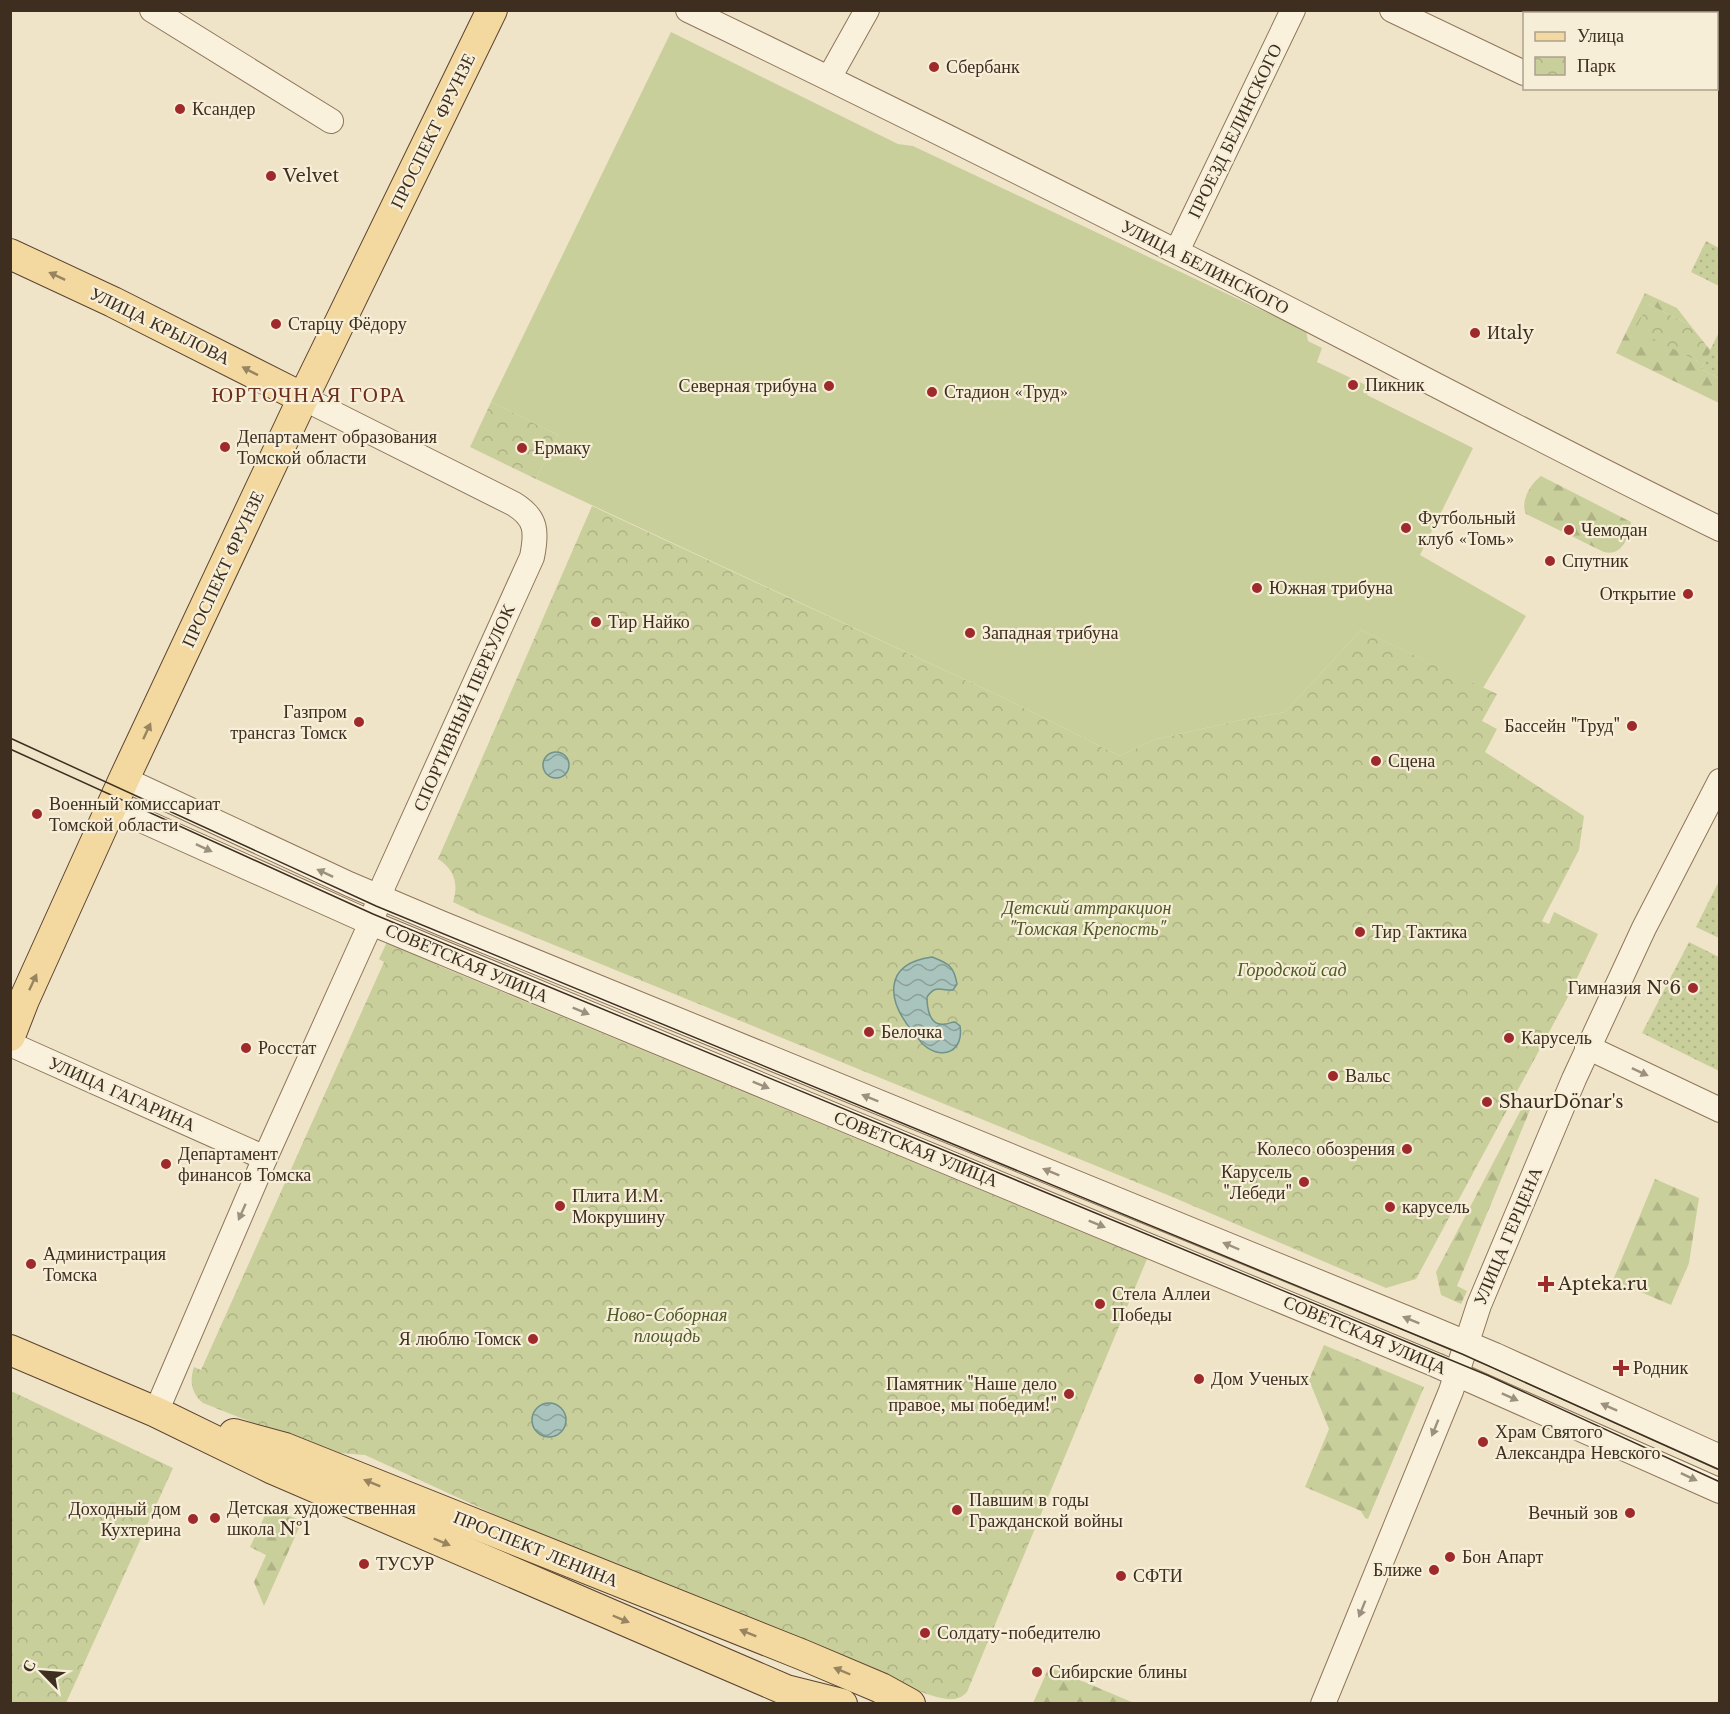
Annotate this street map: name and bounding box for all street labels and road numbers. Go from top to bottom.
street label: ПРОЕЗД БЕЛИНСКОГО [1183,40,1287,222]
street label: ПРОСПЕКТ ФРУНЗЕ [386,50,480,212]
street label: УЛИЦА БЕЛИНСКОГО [1117,215,1293,319]
street label: УЛИЦА КРЫЛОВА [86,282,234,370]
street label: ПРОСПЕКТ ФРУНЗЕ [177,487,269,651]
street label: СПОРТИВНЫЙ ПЕРЕУЛОК [408,600,520,815]
street label: СОВЕТСКАЯ УЛИЦА [382,919,552,1007]
street label: УЛИЦА ГАГАРИНА [45,1052,199,1136]
street label: СОВЕТСКАЯ УЛИЦА [831,1106,1001,1192]
street label: УЛИЦА ГЕРЦЕНА [1469,1163,1547,1309]
street label: СОВЕТСКАЯ УЛИЦА [1280,1291,1450,1379]
street label: ПРОСПЕКТ ЛЕНИНА [450,1506,622,1592]

